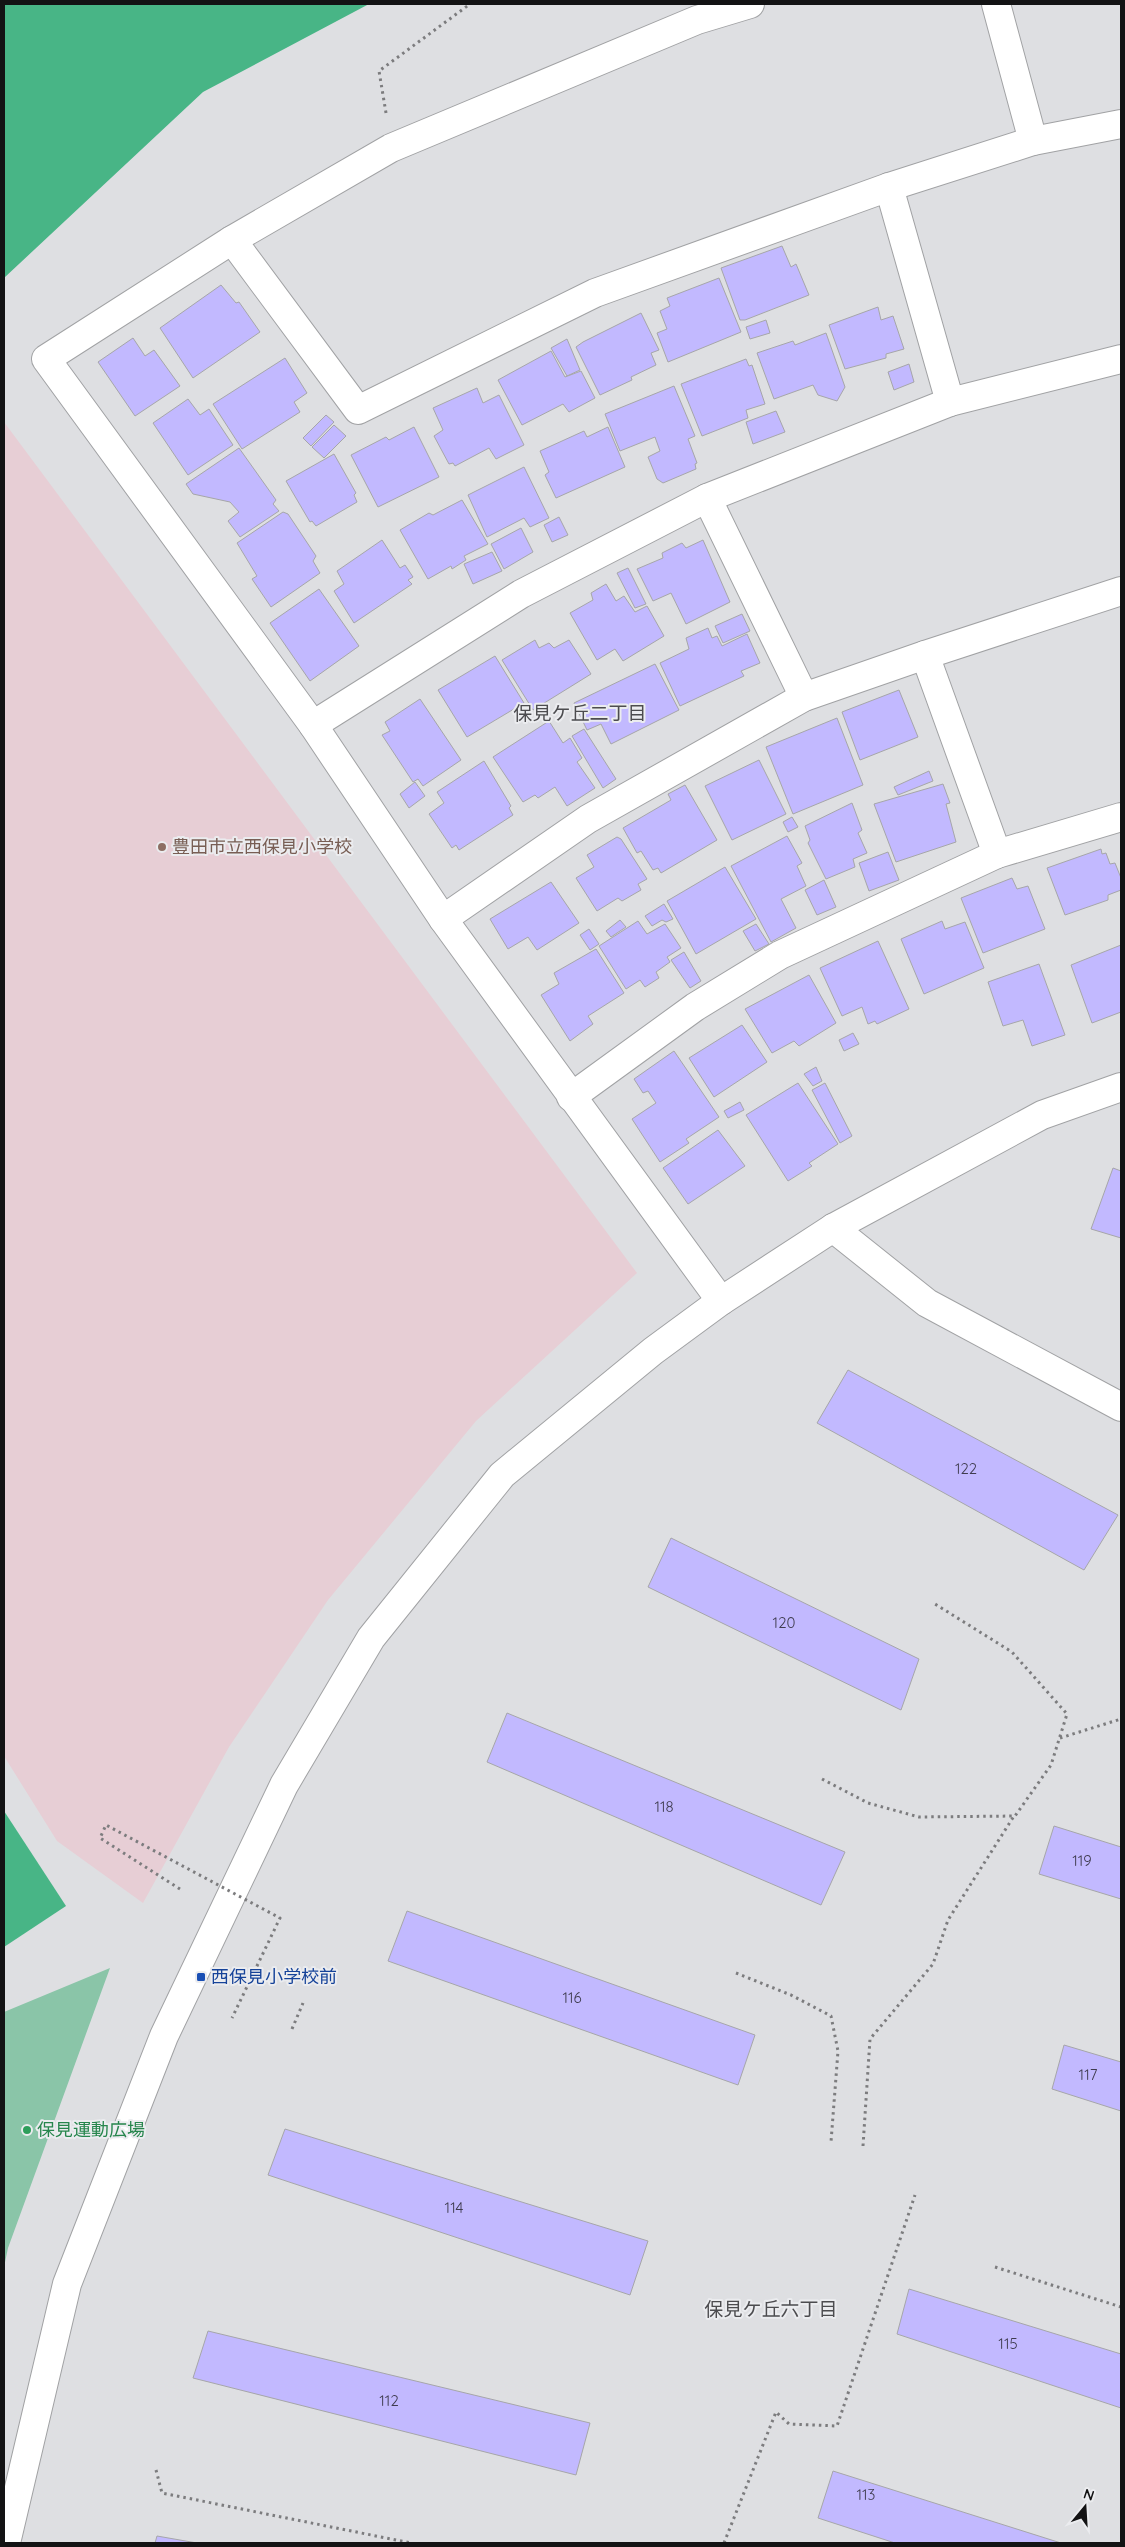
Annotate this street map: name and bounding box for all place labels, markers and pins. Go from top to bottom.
place label: 豊田市立西保見小学校 [172,835,352,858]
marker: 豊田市立西保見小学校 [156,841,168,853]
place label: 西保見小学校前 [211,1965,337,1988]
marker: 西保見小学校前 [195,1971,207,1983]
place label: 保見運動広場 [37,2118,145,2141]
marker: 保見運動広場 [21,2124,33,2136]

